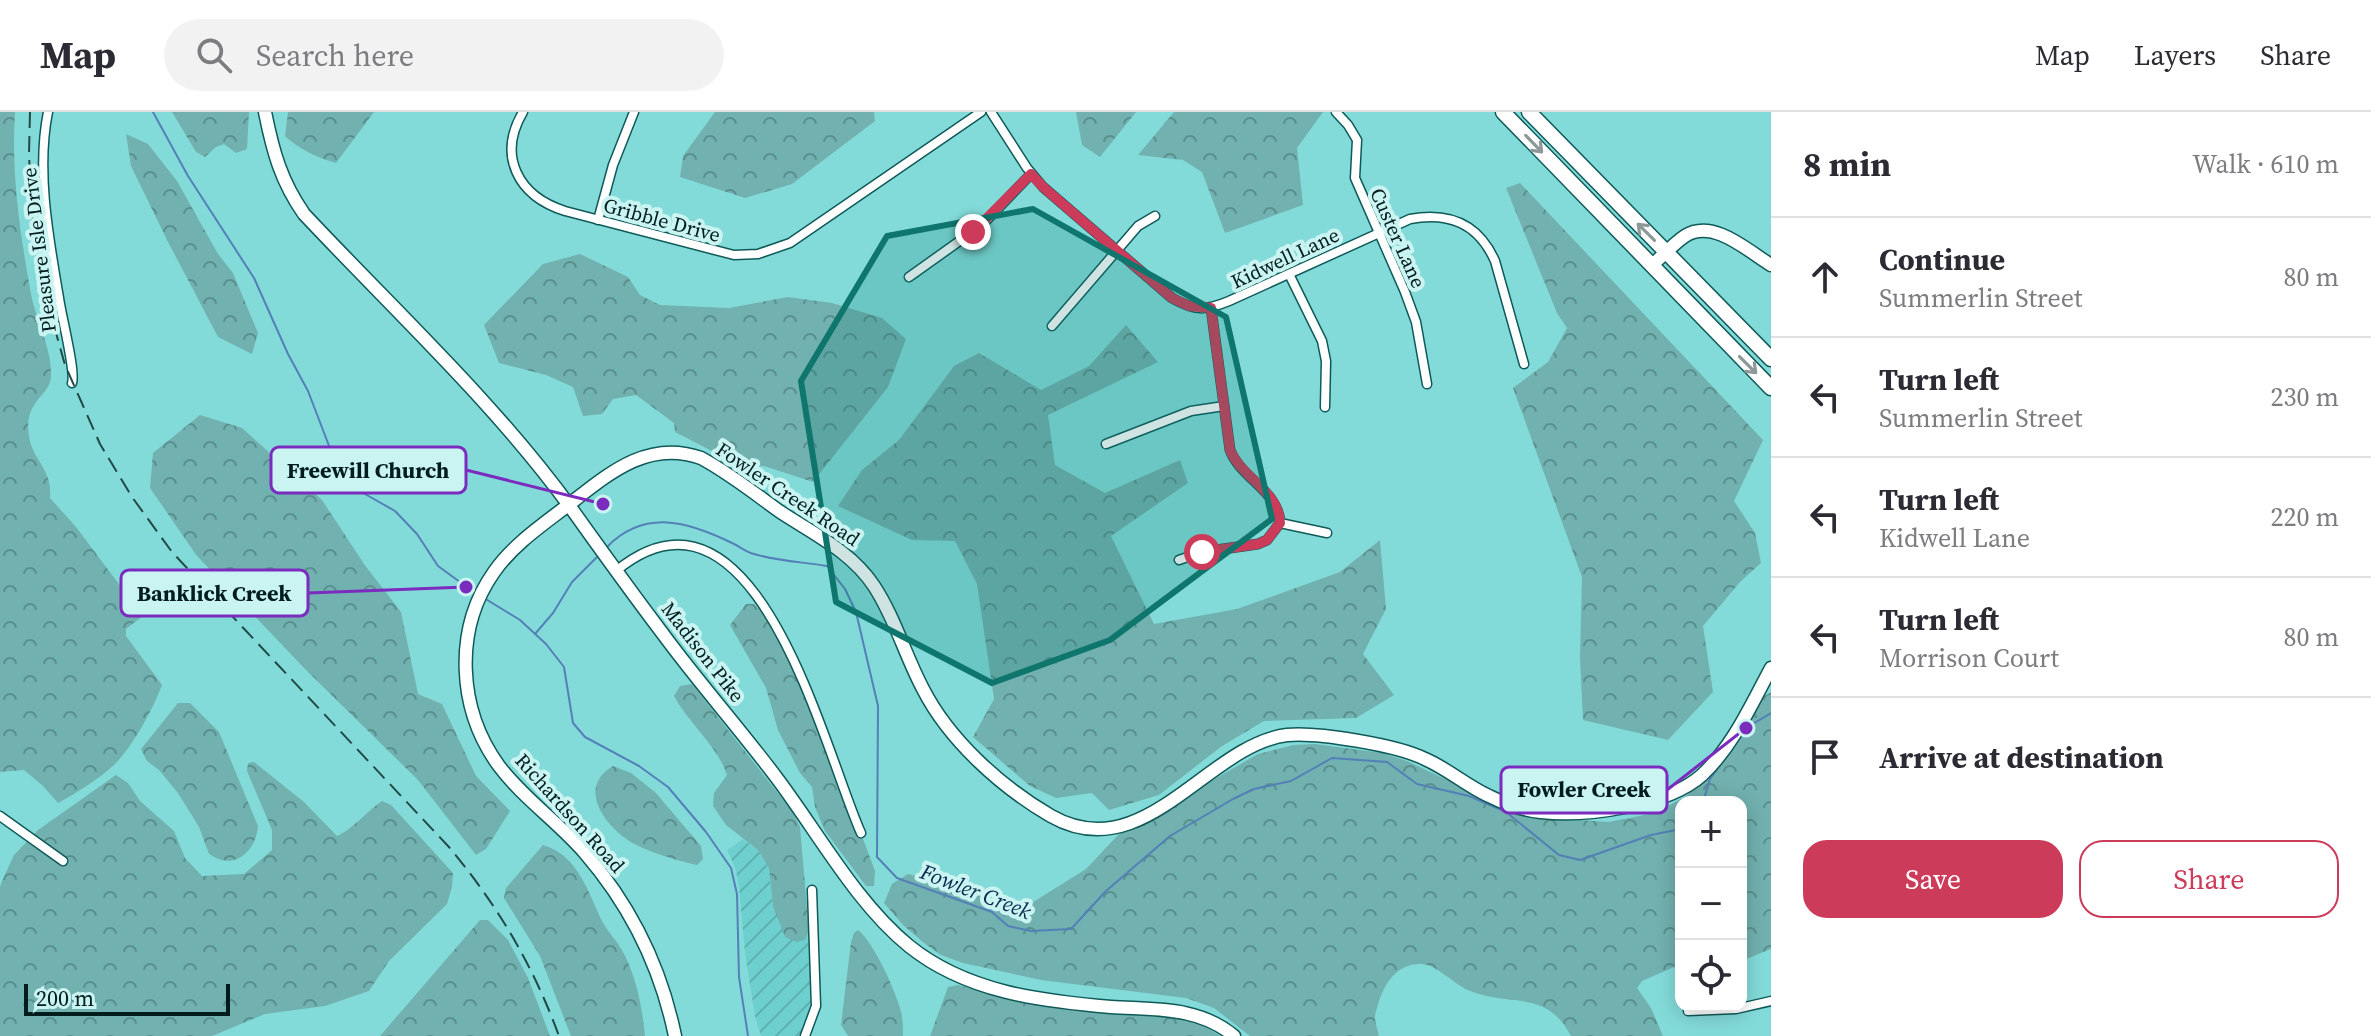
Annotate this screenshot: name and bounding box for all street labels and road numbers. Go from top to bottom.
street label: Pleasure Isle Drive [15,166,63,334]
street label: Custer Lane [1363,183,1433,293]
street label: Gribble Drive [601,191,723,249]
street label: Kidwell Lane [1226,221,1344,295]
street label: Fowler Creek Road [711,435,866,553]
street label: Madison Pike [655,596,751,708]
street label: Richardson Road [509,747,632,879]

